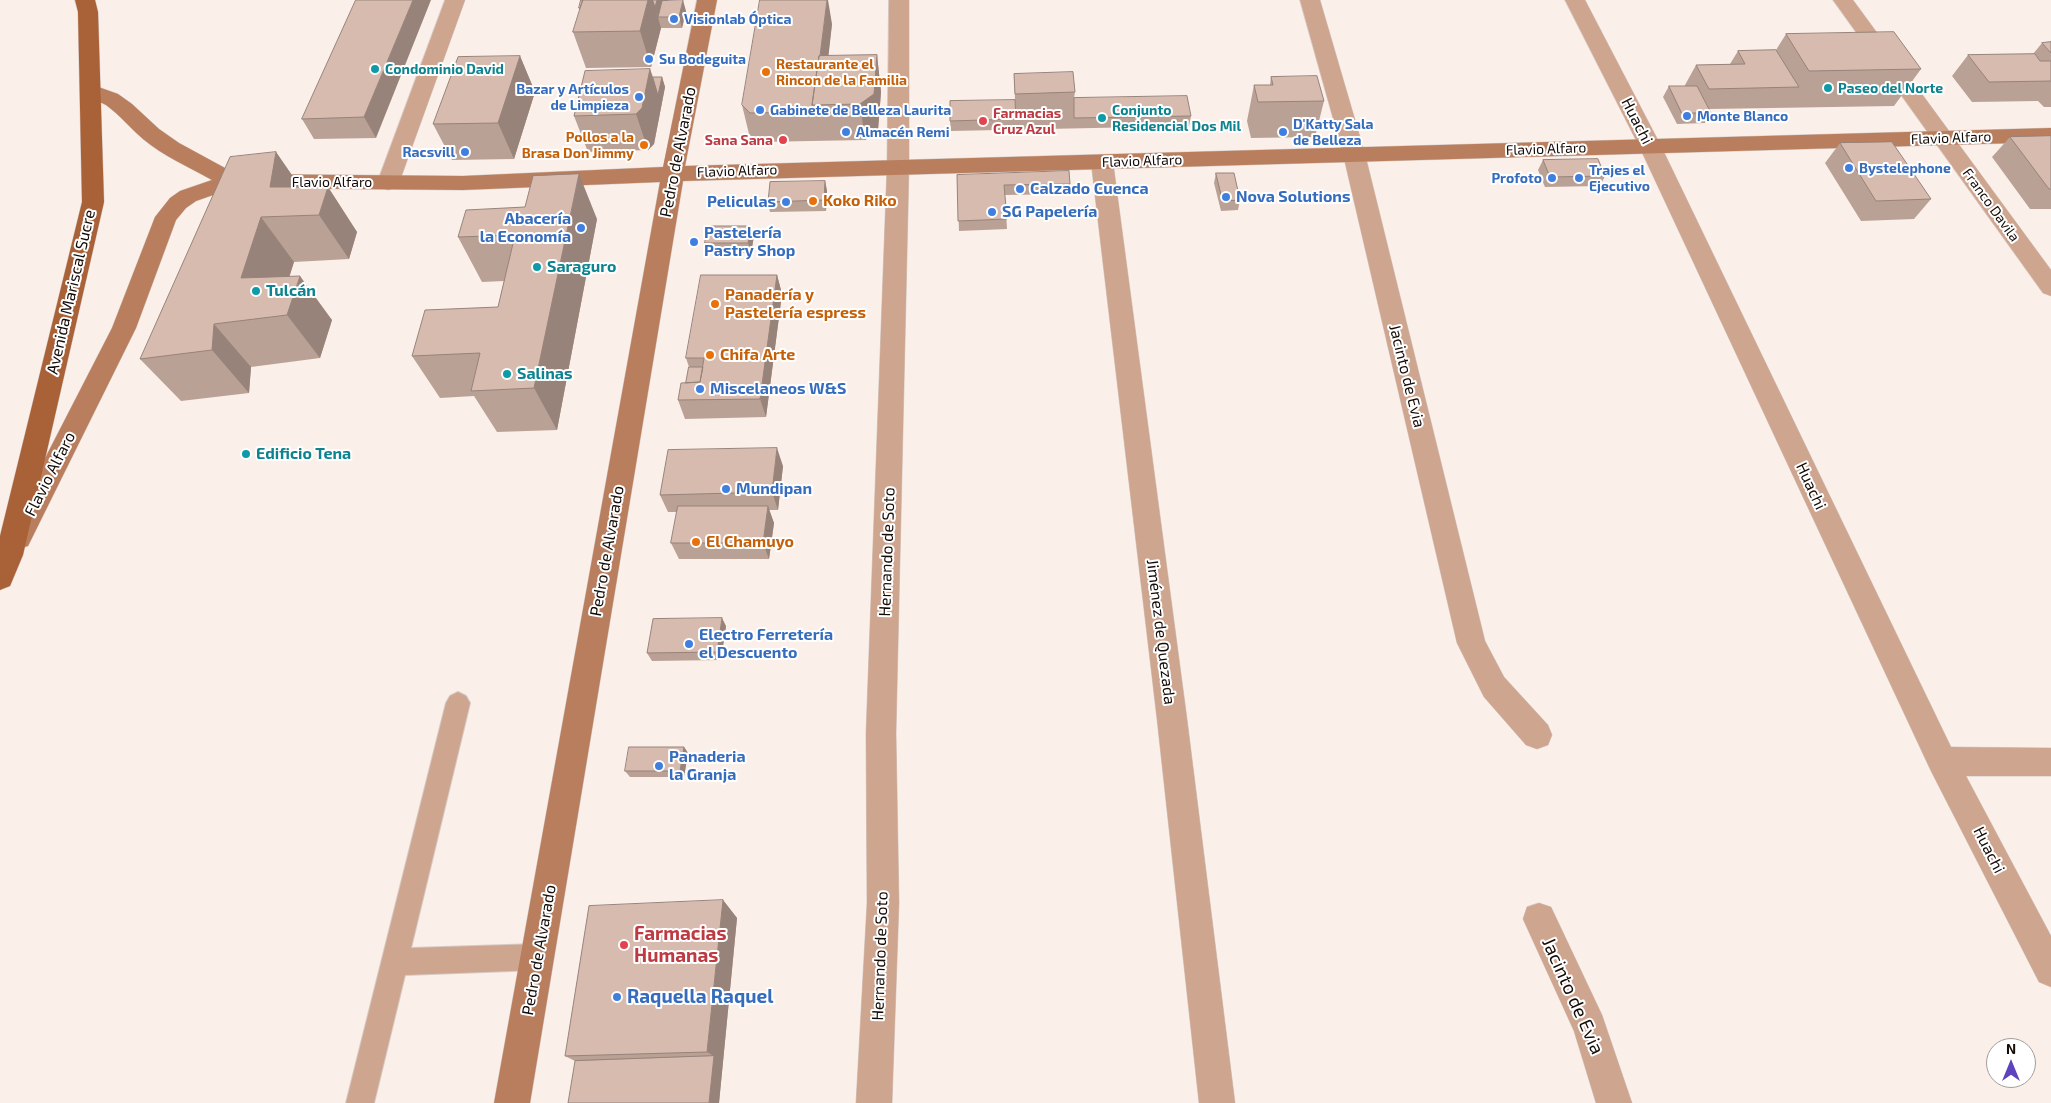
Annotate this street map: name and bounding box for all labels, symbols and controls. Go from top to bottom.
place label: Visionlab Óptica [684,11,791,27]
marker: Visionlab Óptica [668,13,680,25]
place label: Su Bodeguita [659,51,746,67]
marker: Su Bodeguita [643,53,655,65]
place label: Restaurante el Rincon de la Familia [776,56,907,88]
place label: Condominio David [385,61,504,77]
marker: Condominio David [369,63,381,75]
marker: Restaurante el Rincon de la Familia [760,66,772,78]
place label: Paseo del Norte [1838,80,1943,96]
place label: Bazar y Artículos de Limpieza [516,81,629,114]
marker: Paseo del Norte [1822,82,1834,94]
street label: Pedro de Alvarado [656,85,700,219]
marker: Bazar y Artículos de Limpieza [633,91,645,103]
street label: Huachi [1617,95,1657,147]
place label: Gabinete de Belleza Laurita [770,102,951,118]
place label: Conjunto Residencial Dos Mil [1112,102,1241,134]
marker: Gabinete de Belleza Laurita [754,104,766,116]
place label: Farmacias Cruz Azul [993,105,1061,138]
place label: Monte Blanco [1697,108,1788,124]
marker: Monte Blanco [1681,110,1693,122]
marker: Conjunto Residencial Dos Mil [1096,112,1108,124]
marker: Farmacias Cruz Azul [977,115,989,127]
place label: D'Katty Sala de Belleza [1293,116,1374,148]
place label: Almacén Remi [856,124,949,140]
marker: Almacén Remi [840,126,852,138]
marker: D'Katty Sala de Belleza [1277,126,1289,138]
street label: Flavio Alfaro [1910,128,1992,148]
place label: Pollos a la Brasa Don Jimmy [522,129,634,162]
place label: Sana Sana [705,132,773,148]
marker: Sana Sana [777,134,789,146]
marker: Pollos a la Brasa Don Jimmy [638,139,650,151]
street label: Flavio Alfaro [1505,139,1587,159]
place label: Racsvill [402,144,455,160]
marker: Racsvill [459,146,471,158]
street label: Flavio Alfaro [1101,151,1183,171]
place label: Bystelephone [1859,160,1951,176]
street label: Flavio Alfaro [696,161,778,181]
place label: Trajes el Ejecutivo [1589,162,1650,194]
marker: Bystelephone [1843,162,1855,174]
street label: Franco Davila [1959,165,2023,245]
place label: Profoto [1491,170,1542,186]
marker: Profoto [1546,172,1558,184]
marker: Trajes el Ejecutivo [1573,172,1585,184]
street label: Flavio Alfaro [292,174,372,190]
place label: Calzado Cuenca [1030,179,1149,199]
marker: Calzado Cuenca [1014,183,1026,195]
place label: Nova Solutions [1236,187,1350,207]
place label: Koko Riko [823,191,897,211]
marker: Nova Solutions [1220,191,1232,203]
place label: Peliculas [707,192,776,212]
marker: Koko Riko [807,195,819,207]
marker: Peliculas [780,196,792,208]
place label: SG Papelería [1002,202,1097,222]
marker: SG Papelería [986,206,998,218]
street label: Avenida Mariscal Sucre [43,208,99,376]
place label: Abacería la Economía [480,209,571,247]
marker: Abacería la Economía [575,222,587,234]
place label: Pastelería Pastry Shop [704,223,795,261]
marker: Pastelería Pastry Shop [688,236,700,248]
place label: Saraguro [547,257,616,277]
marker: Saraguro [531,261,543,273]
place label: Tulcán [266,281,316,301]
marker: Tulcán [250,285,262,297]
place label: Panadería y Pastelería espress [725,285,866,323]
marker: Panadería y Pastelería espress [709,298,721,310]
street label: Jacinto de Evia [1385,322,1429,430]
place label: Chifa Arte [720,345,795,365]
marker: Chifa Arte [704,349,716,361]
place label: Salinas [517,364,572,384]
marker: Salinas [501,368,513,380]
place label: Miscelaneos W&S [710,379,846,399]
marker: Miscelaneos W&S [694,383,706,395]
street label: Flavio Alfaro [21,429,79,519]
place label: Edificio Tena [256,444,351,464]
marker: Edificio Tena [240,448,252,460]
street label: Huachi [1792,459,1830,513]
place label: Mundipan [736,479,812,499]
marker: Mundipan [720,483,732,495]
street label: Pedro de Alvarado [586,484,628,618]
street label: Hernando de Soto [875,487,899,617]
place label: El Chamuyo [706,532,794,552]
marker: El Chamuyo [690,536,702,548]
street label: Jiménez de Quezada [1143,558,1179,706]
place label: Electro Ferretería el Descuento [699,625,833,663]
marker: Electro Ferretería el Descuento [683,638,695,650]
place label: Panaderia la Granja [669,747,746,785]
marker: Panaderia la Granja [653,760,665,772]
street label: Huachi [1969,824,2009,876]
street label: Pedro de Alvarado [518,883,560,1017]
street label: Hernando de Soto [868,891,892,1021]
place label: Farmacias Humanas [634,923,727,967]
street label: Jacinto de Evia [1537,934,1609,1058]
marker: Farmacias Humanas [618,939,630,951]
place label: Raquella Raquel [627,986,773,1008]
marker: Raquella Raquel [611,991,623,1003]
north arrow [1986,1038,2036,1088]
text: N [2006,1040,2016,1057]

